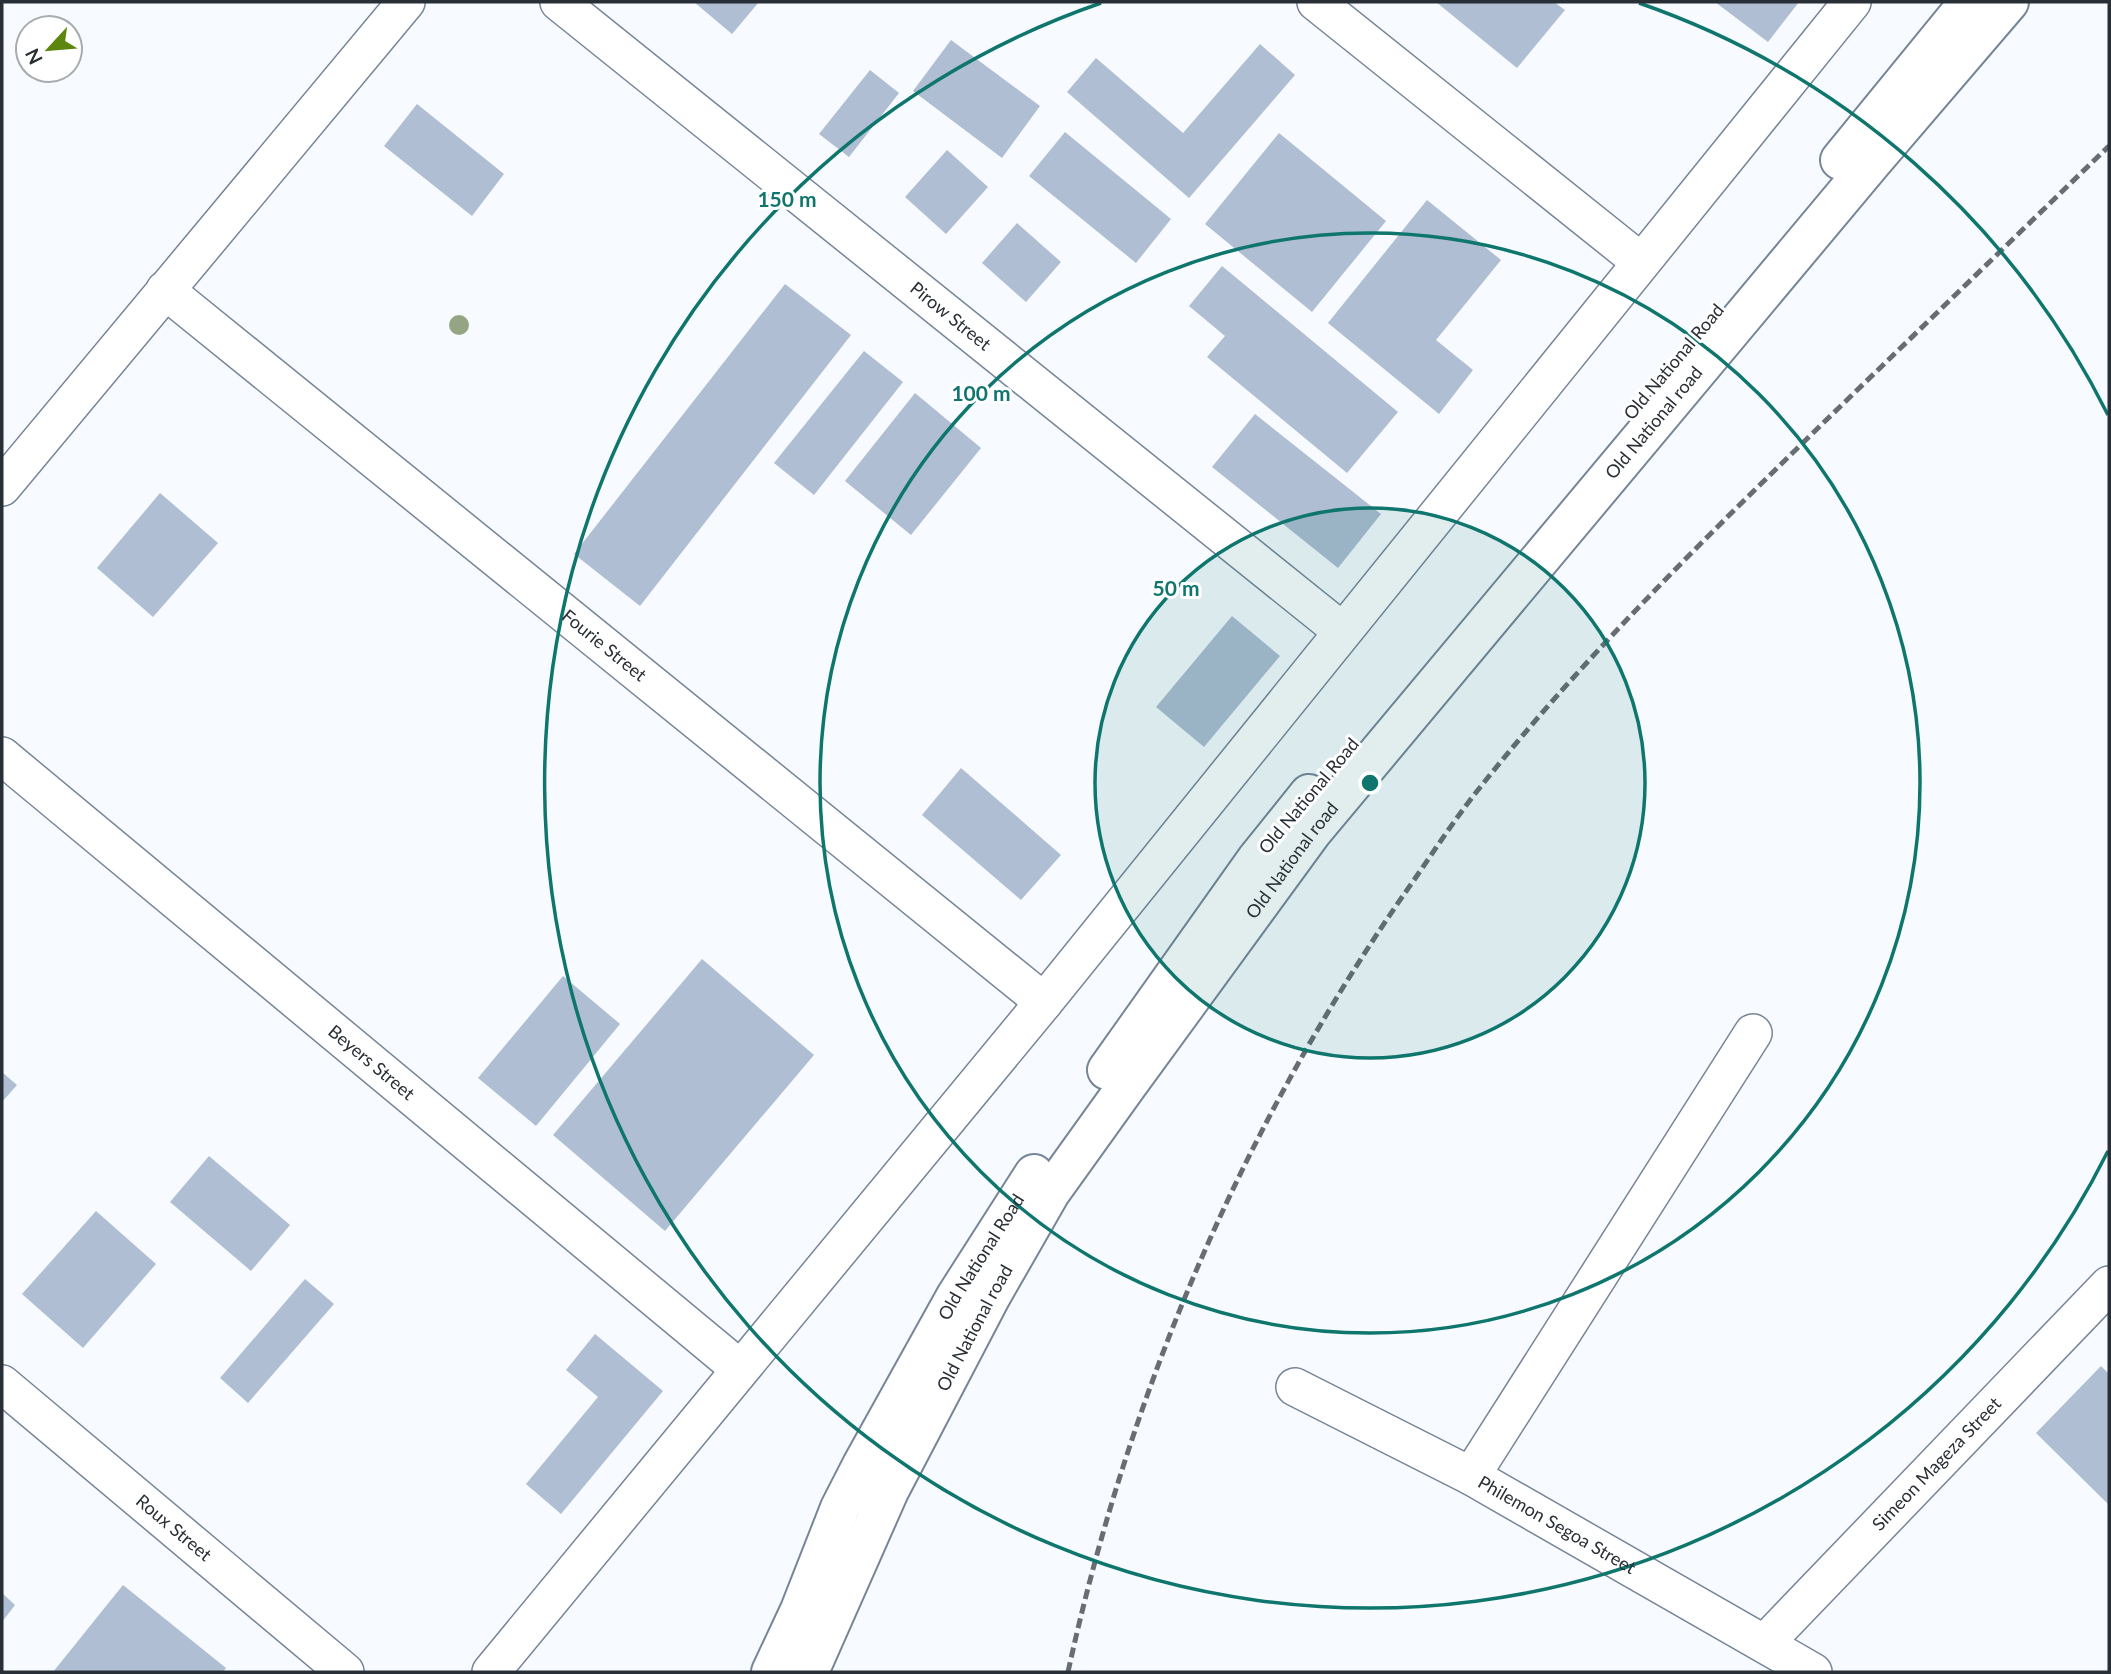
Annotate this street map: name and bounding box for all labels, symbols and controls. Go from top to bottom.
north arrow [14,14,84,84]
text: N [20,45,47,68]
text: 150 m [757,186,817,211]
street label: Pirow Street [906,277,996,355]
street label: Old National Road [1618,299,1728,424]
street label: Old National road [1600,361,1707,483]
text: 100 m [951,380,1011,405]
text: 50 m [1152,575,1200,600]
street label: Fourie Street [558,604,652,686]
street label: Old National Road [1253,733,1363,858]
centre of rings [1358,771,1382,795]
street label: Old National road [1241,797,1342,923]
street label: Beyers Street [324,1020,420,1105]
street label: Old National Road [933,1190,1028,1324]
street label: Old National road [931,1260,1017,1395]
street label: Simeon Mageza Street [1867,1392,2006,1535]
street label: Philemon Segoa Street [1474,1470,1640,1578]
street label: Roux Street [132,1489,217,1566]

